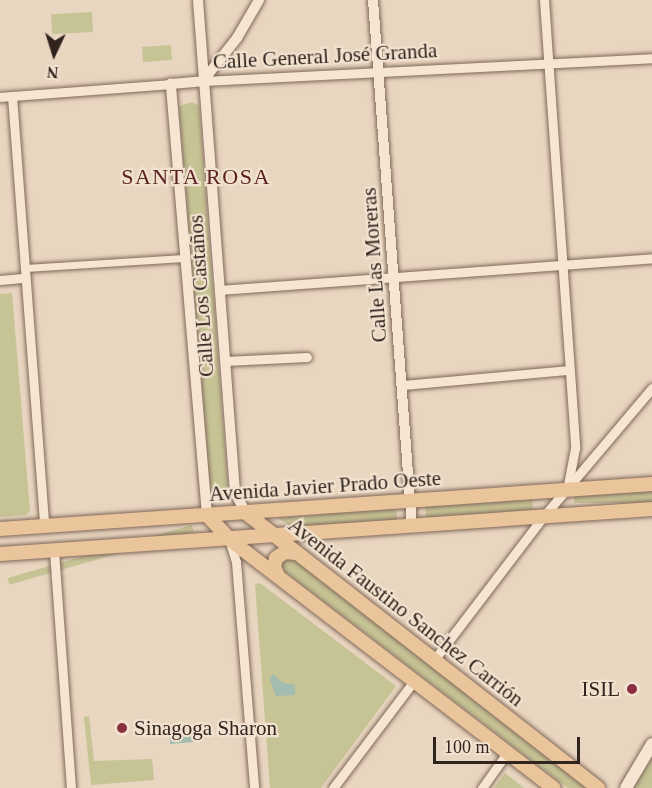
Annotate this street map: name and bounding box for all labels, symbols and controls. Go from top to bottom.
north arrow [24,24,84,84]
street label: Calle General José Granda [212,38,438,74]
text: N [46,64,59,81]
district label: SANTA ROSA [121,164,271,190]
street label: Calle Las Moreras [356,187,392,343]
street label: Calle Los Castaños [183,214,219,378]
street label: Avenida Javier Prado Oeste [208,465,442,507]
street label: Avenida Faustino Sanchez Carrión [283,512,529,712]
place label: ISIL [582,676,620,702]
marker: ISIL [625,682,639,696]
place label: Sinagoga Sharon [134,715,277,741]
marker: Sinagoga Sharon [115,721,129,735]
scale bar [436,725,583,763]
text: 100 m [444,737,490,757]

